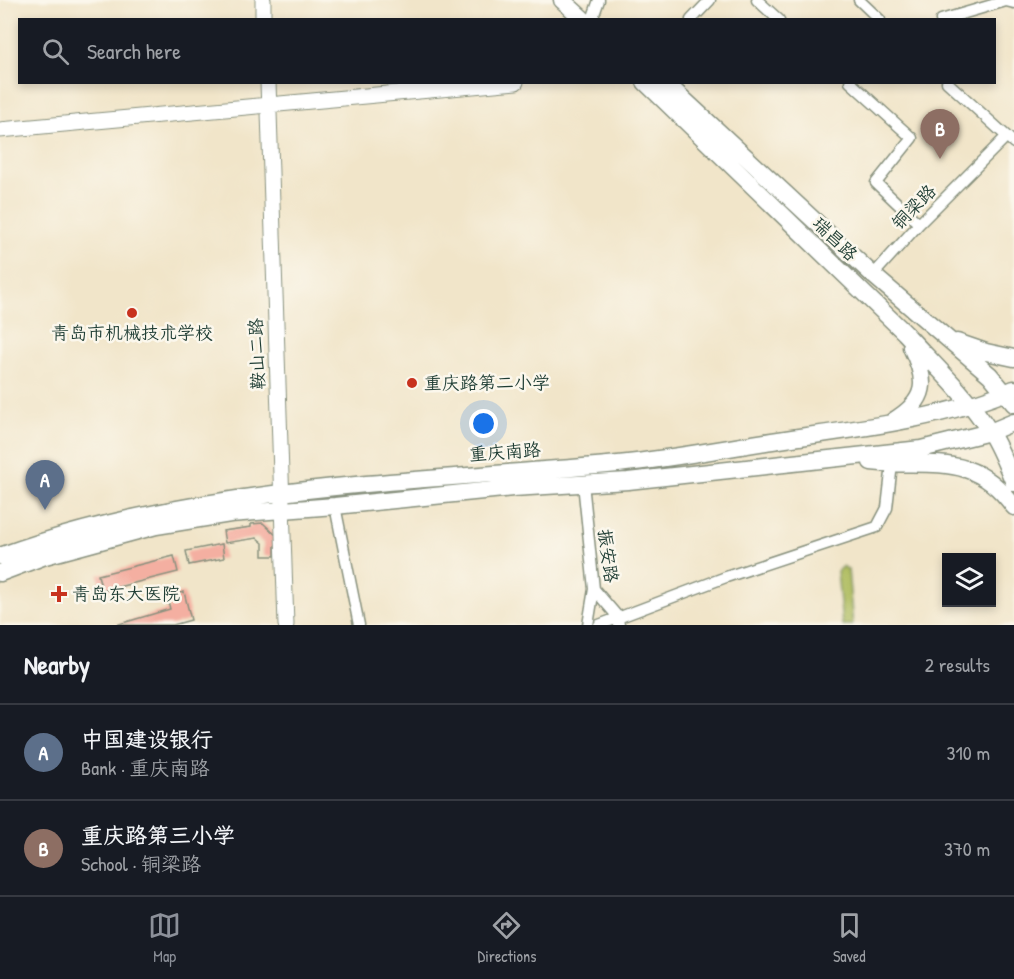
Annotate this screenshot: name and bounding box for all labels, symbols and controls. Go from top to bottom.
search box [18,18,996,84]
icon: search [39,35,72,68]
text: Search here [87,36,181,66]
pin: B [920,110,960,159]
street label: 铜梁路 [886,179,941,235]
street label: 瑞昌路 [807,211,863,266]
marker: 青岛市机械技术学校 [125,306,139,320]
street label: 鞍山二路 [243,318,270,390]
place label: 青岛市机械技术学校 [51,320,213,345]
place label: 重庆路第二小学 [424,370,550,395]
marker: 重庆路第二小学 [405,376,419,390]
your location [469,409,498,438]
street label: 重庆南路 [468,437,542,466]
pin: A [26,460,64,510]
street label: 振安路 [592,527,625,584]
map controls [942,553,996,607]
button: layers [942,553,996,607]
place label: 青岛东大医院 [72,581,180,606]
marker: 青岛东大医院 [50,585,68,603]
text: Nearby [24,647,90,682]
text: 2 results [925,651,990,678]
text: 中国建设银行 [81,724,213,754]
text: A [39,739,48,766]
text: 310 m [947,739,990,766]
text: Bank · 重庆南路 [81,754,210,781]
text: 重庆路第三小学 [81,820,235,850]
text: B [38,835,49,862]
text: 370 m [944,835,990,862]
text: School · 铜梁路 [81,850,201,877]
tab: Map [148,909,181,967]
tab: Directions [478,909,536,967]
tab: Saved [833,909,866,967]

